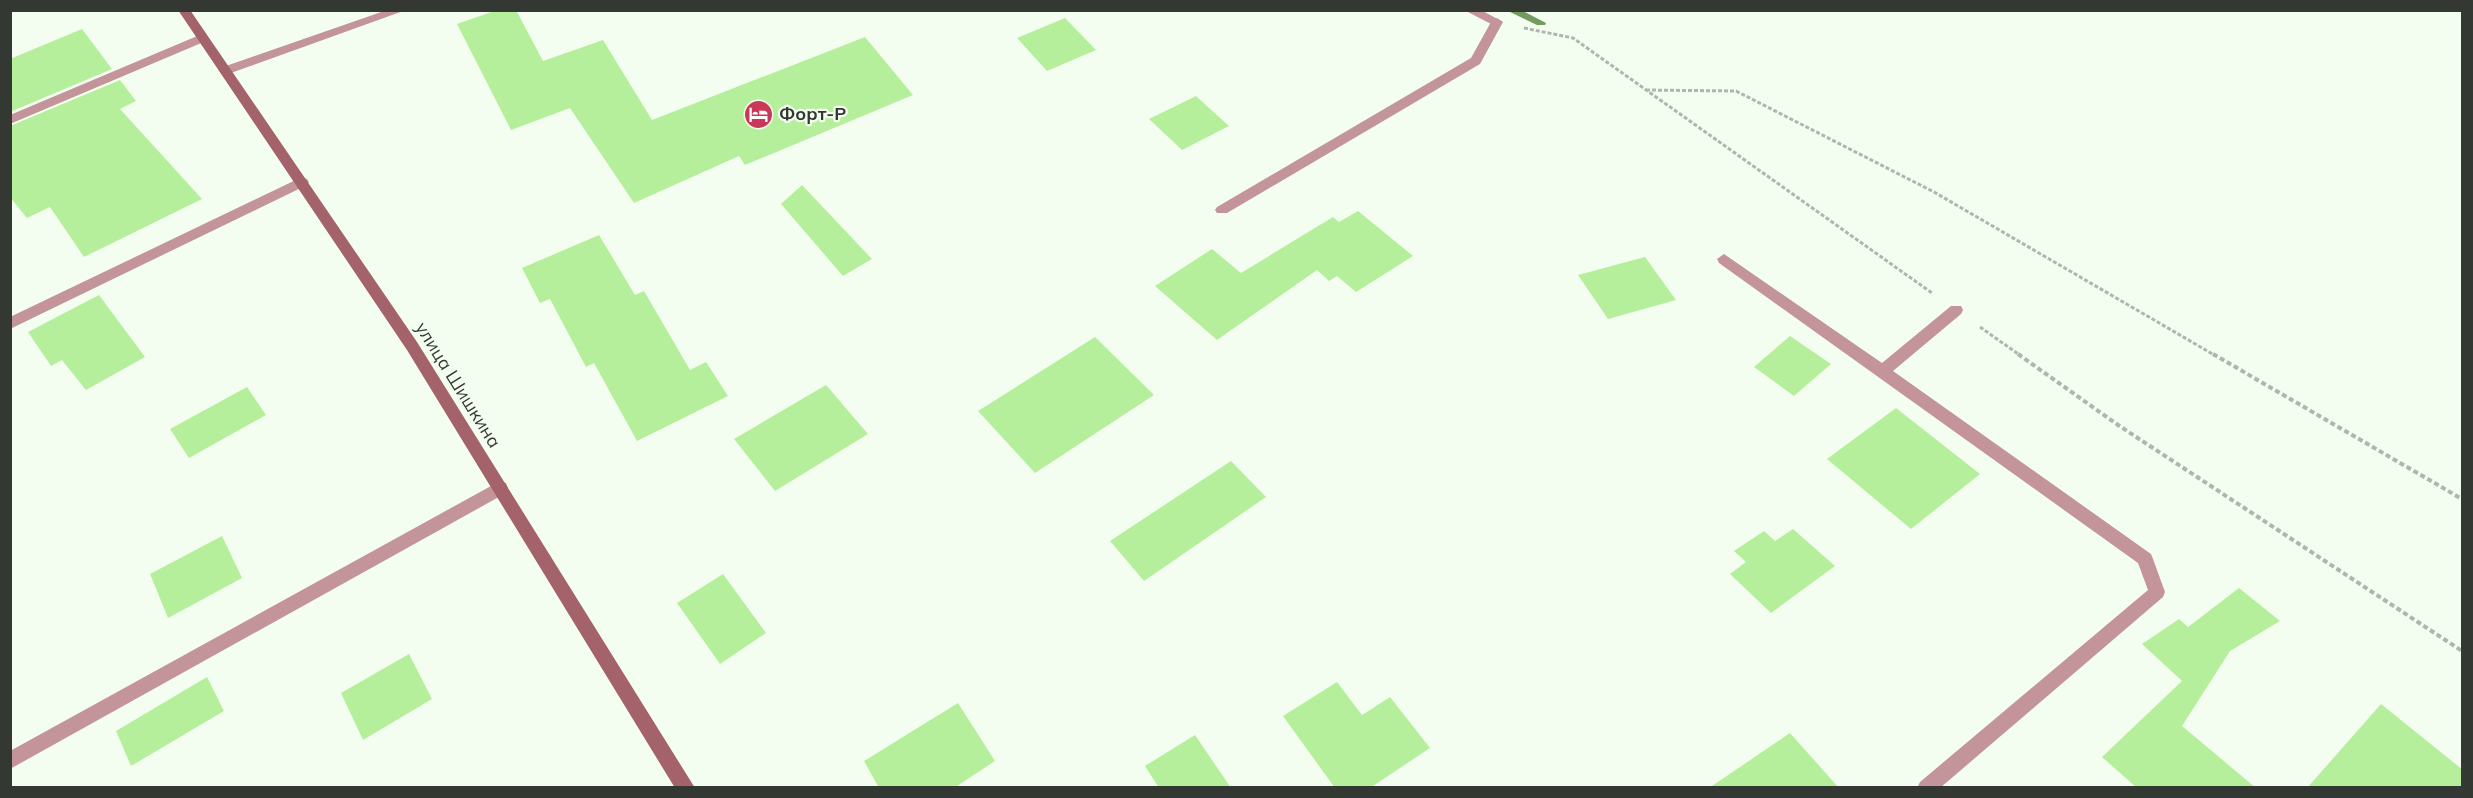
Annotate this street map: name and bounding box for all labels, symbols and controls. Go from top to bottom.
hotel icon: Форт-Р [742,98,774,130]
place label: Форт-Р [779,102,846,125]
street label: улица Шишкина [410,318,506,452]

